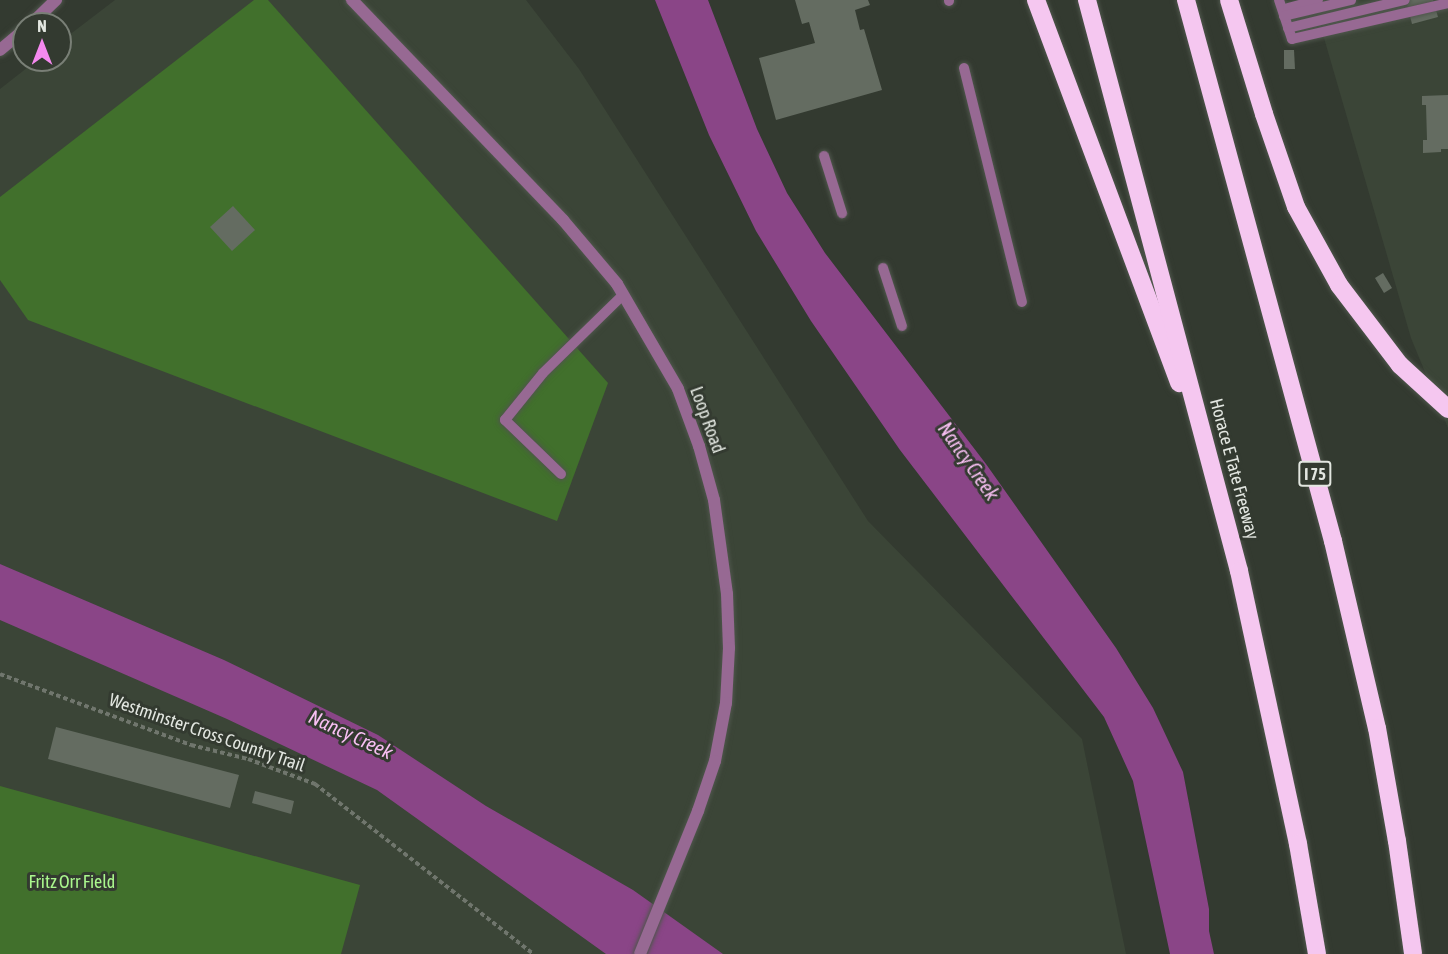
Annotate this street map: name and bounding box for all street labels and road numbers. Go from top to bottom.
street label: Loop Road [685,384,729,456]
street label: Horace E Tate Freeway [1205,396,1263,542]
road number: I 75 [1297,461,1333,487]
street label: Westminster Cross Country Trail [106,689,308,777]

